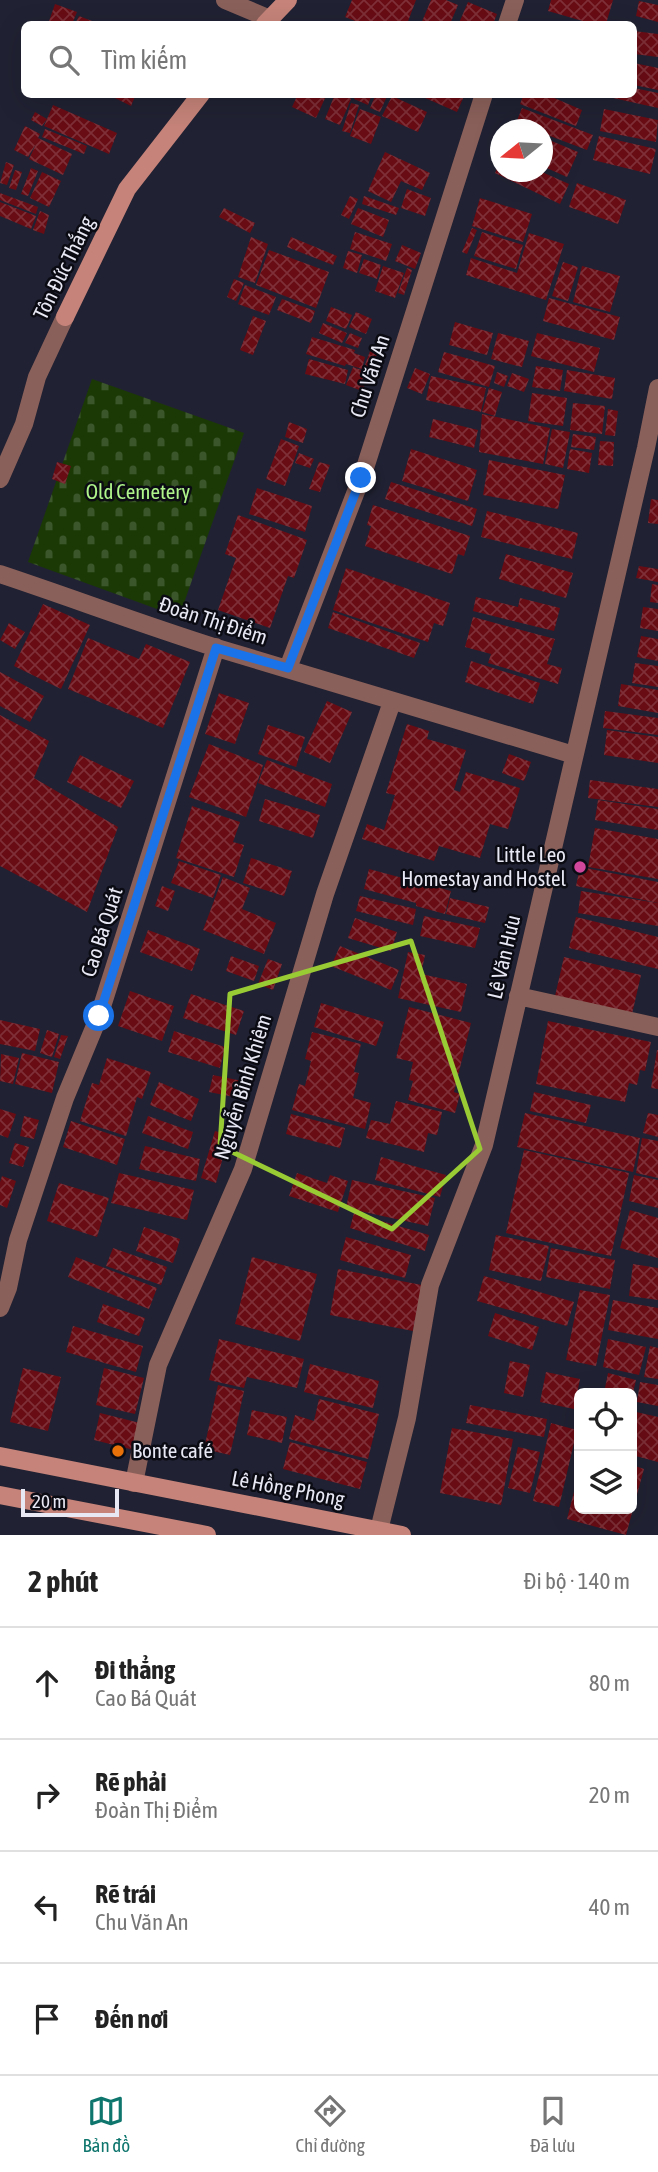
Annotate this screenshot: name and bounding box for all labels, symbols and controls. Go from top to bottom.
search box [21,21,637,98]
icon: search [45,41,83,79]
text: Tìm kiếm [101,45,187,75]
north arrow [490,119,553,182]
street label: Tôn Đức Thắng [28,212,98,323]
street label: Chu Văn An [344,331,394,420]
route end [345,462,376,493]
park label: Old Cemetery [86,479,190,503]
street label: Đoàn Thị Điểm [156,591,270,649]
place label: Little Leo Homestay and Hostel [401,842,566,890]
marker: Little Leo Homestay and Hostel [572,859,588,875]
street label: Cao Bá Quát [75,884,127,980]
street label: Lê Văn Hưu [482,912,524,1001]
route start [83,1000,114,1031]
street label: Nguyễn Bỉnh Khiêm [209,1011,276,1162]
map controls [574,1388,637,1514]
button: locate [574,1388,637,1451]
place label: Bonte café [132,1438,213,1462]
marker: Bonte café [110,1443,126,1459]
button: layers [574,1451,637,1514]
street label: Lê Hồng Phong [230,1465,347,1511]
scale bar [21,1486,119,1518]
text: 20 m [32,1490,66,1512]
text: 2 phút [28,1564,98,1598]
text: Đi bộ · 140 m [524,1568,630,1594]
text: Đi thẳng [95,1655,175,1685]
icon: ahead [28,1664,66,1702]
text: 80 m [589,1670,630,1696]
text: Cao Bá Quát [95,1685,197,1711]
text: Rẽ phải [95,1767,166,1797]
icon: right [28,1776,66,1814]
text: 20 m [589,1782,630,1808]
text: Đoàn Thị Điểm [95,1797,218,1823]
text: Rẽ trái [95,1879,156,1909]
icon: left [28,1888,66,1926]
text: 40 m [589,1894,630,1920]
text: Chu Văn An [95,1909,189,1935]
icon: arrive [28,2000,66,2038]
text: Đến nơi [95,2004,168,2034]
tab: Bản đồ [83,2092,130,2156]
tab: Chỉ đường [295,2092,365,2156]
tab: Đã lưu [530,2092,575,2156]

